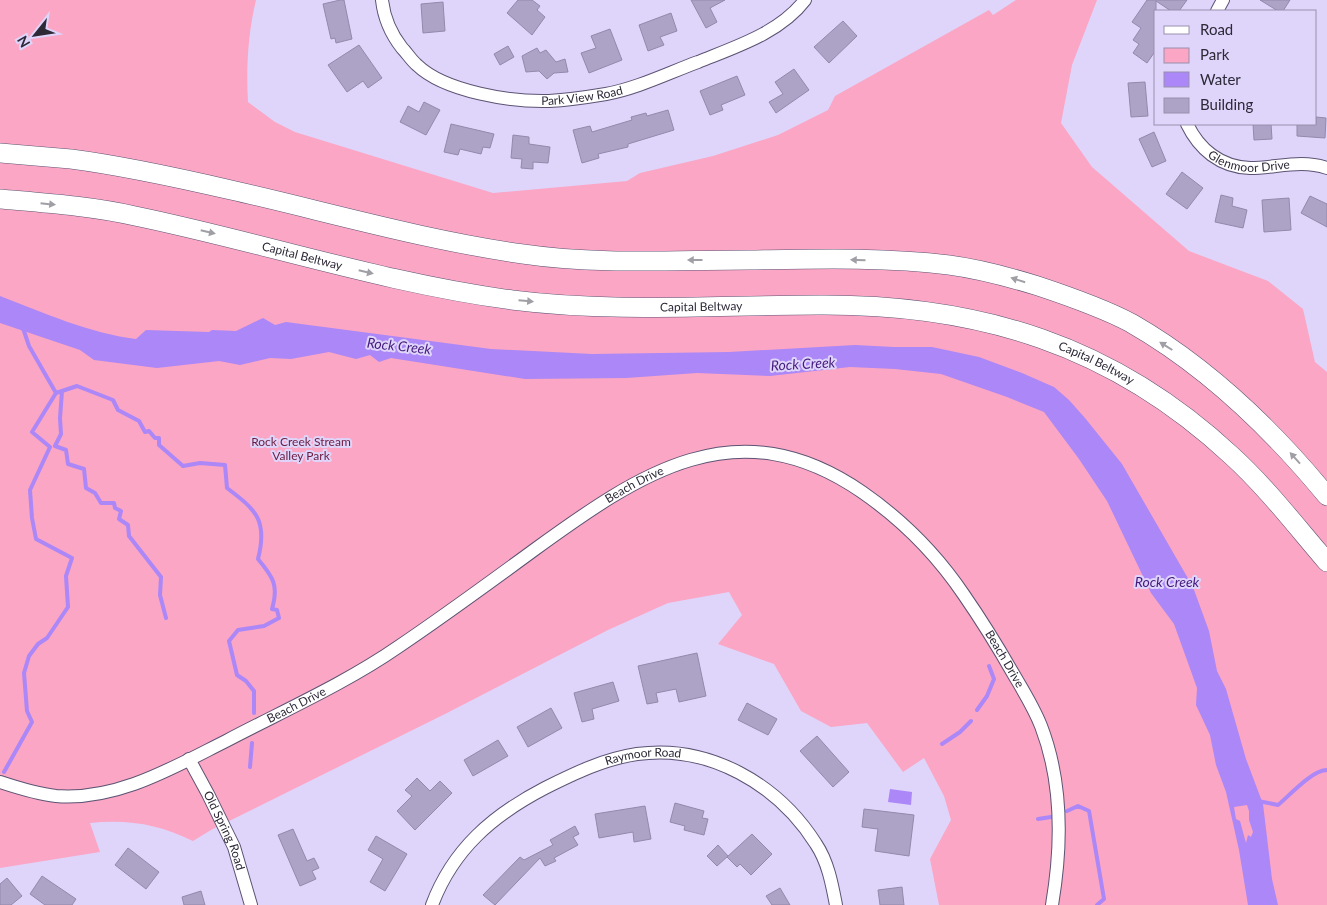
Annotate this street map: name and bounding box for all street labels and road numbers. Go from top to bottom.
street label: Park View Road [541,82,624,108]
street label: Glenmoor Drive [1205,147,1290,175]
street label: Capital Beltway [260,238,345,273]
street label: Capital Beltway [660,298,743,314]
street label: Capital Beltway [1056,338,1138,388]
street label: Beach Drive [602,463,666,506]
street label: Beach Drive [982,627,1028,690]
street label: Beach Drive [264,683,328,726]
street label: Raymoor Road [603,744,682,768]
street label: Old Spring Road [201,788,248,872]

